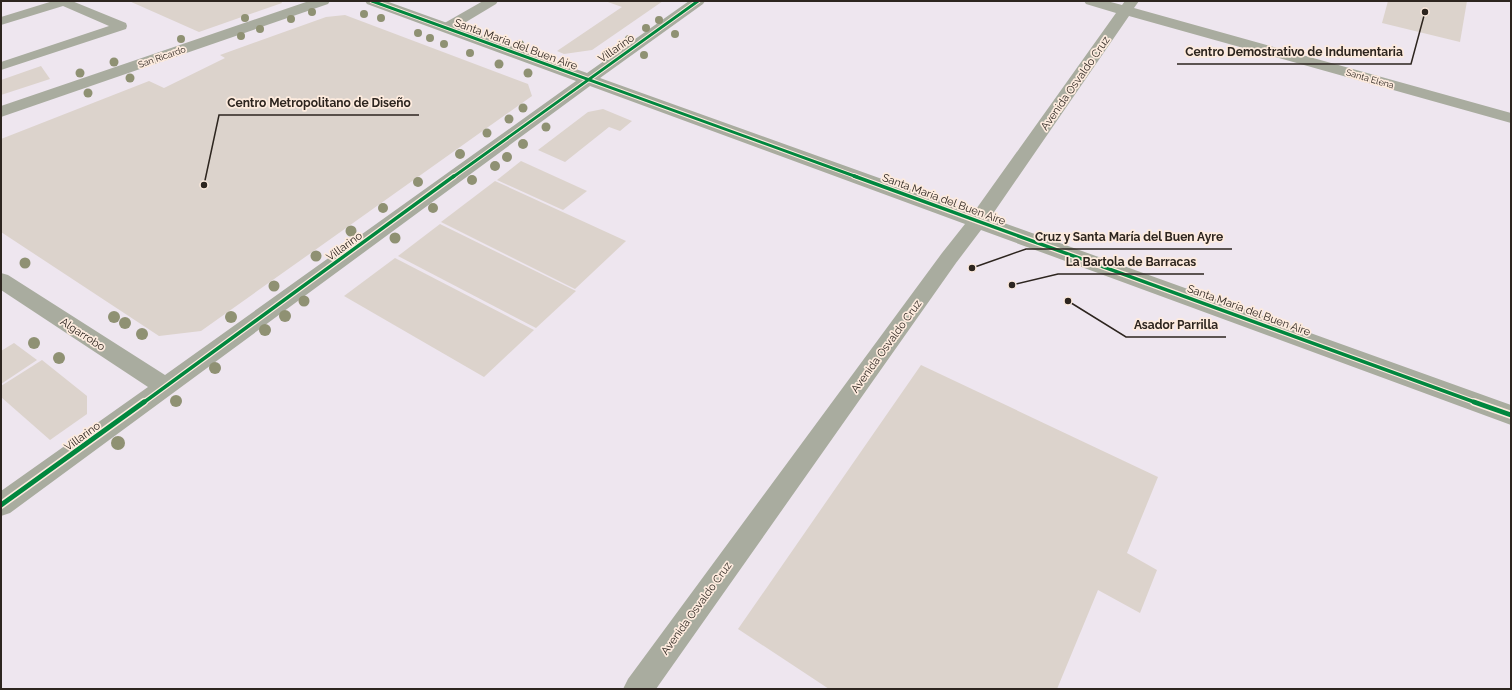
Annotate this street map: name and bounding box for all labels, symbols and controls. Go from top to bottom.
street label: Santa María del Buen Aire [452,16,580,73]
street label: Villarino [596,31,637,66]
street label: Avenida Osvaldo Cruz [1038,33,1113,133]
callout: Centro Demostrativo de Indumentaria [1177,40,1411,64]
street label: San Ricardo [137,44,187,70]
text: Centro Demostrativo de Indumentaria [1185,45,1403,59]
street label: Santa Elena [1345,67,1395,91]
callout: Centro Metropolitano de Diseño [219,91,419,115]
text: Centro Metropolitano de Diseño [227,96,411,110]
street label: Santa María del Buen Aire [880,171,1008,228]
callout: Cruz y Santa María del Buen Ayre [1026,225,1232,249]
street label: Villarino [324,229,365,264]
text: Cruz y Santa María del Buen Ayre [1035,230,1223,244]
callout: La Bartola de Barracas [1058,250,1204,274]
text: La Bartola de Barracas [1066,255,1196,269]
street label: Santa María del Buen Aire [1185,282,1313,339]
street label: Avenida Osvaldo Cruz [848,297,925,395]
callout: Asador Parrilla [1126,313,1226,337]
street label: Algarrobo [58,315,108,354]
text: Asador Parrilla [1134,318,1218,332]
street label: Villarino [62,419,103,454]
street label: Avenida Osvaldo Cruz [658,559,735,657]

